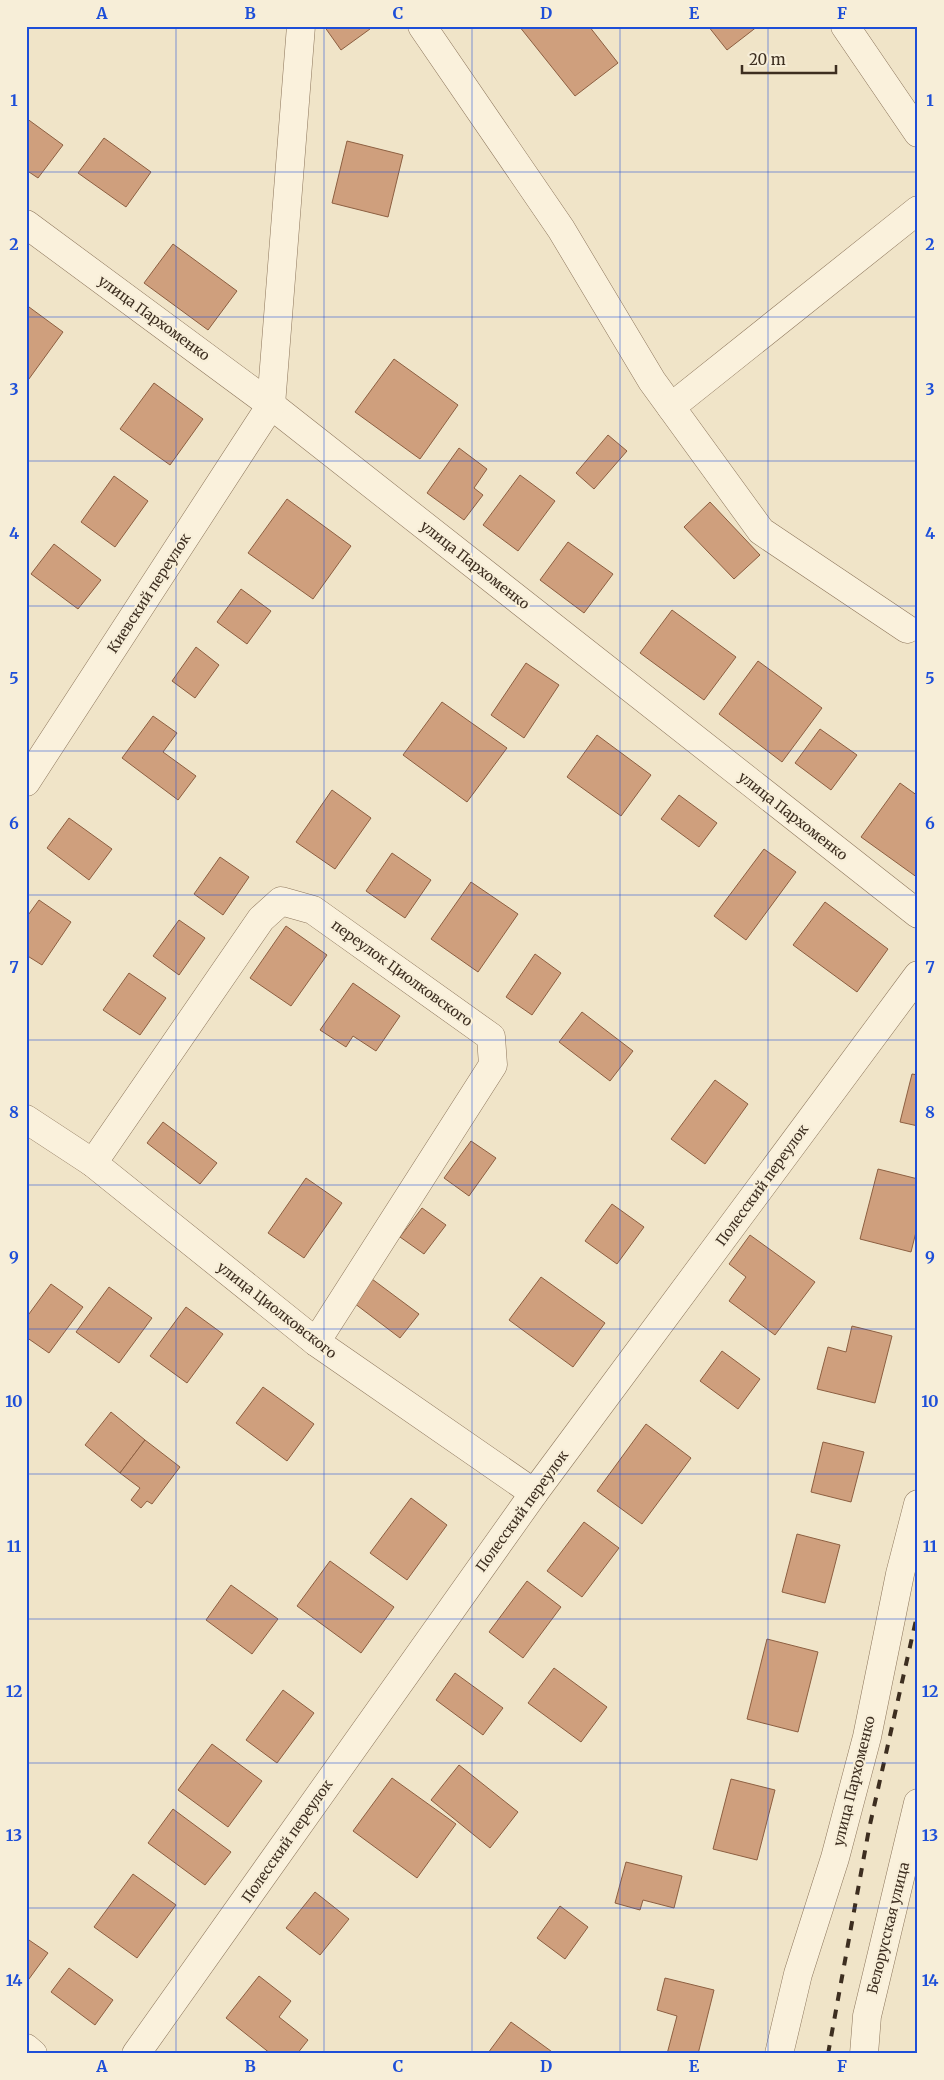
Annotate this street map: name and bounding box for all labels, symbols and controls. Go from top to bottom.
text: A [95,3,108,23]
text: B [244,3,256,23]
text: C [393,3,403,23]
text: D [540,3,552,23]
text: E [689,3,700,23]
text: F [837,3,847,23]
scale bar [742,42,835,74]
text: 20 m [749,50,786,69]
text: 1 [10,90,18,110]
text: 1 [926,90,934,110]
text: 2 [9,234,19,254]
text: 2 [925,234,935,254]
street label: улица Пархоменко [95,271,213,365]
text: 3 [9,379,19,399]
text: 3 [925,379,935,399]
street label: улица Пархоменко [417,517,533,613]
text: 4 [9,523,19,543]
text: 4 [925,523,935,543]
street label: Киевский переулок [103,530,195,656]
text: 5 [9,668,19,688]
text: 5 [925,668,935,688]
street label: улица Пархоменко [735,768,851,864]
text: 6 [9,813,19,833]
text: 6 [925,813,935,833]
street label: переулок Циолковского [328,916,476,1030]
text: 7 [9,957,19,977]
text: 7 [925,957,935,977]
text: 8 [9,1102,19,1122]
text: 8 [925,1102,935,1122]
street label: Полесский переулок [712,1121,812,1249]
text: 9 [9,1247,19,1267]
text: 9 [925,1247,935,1267]
street label: улица Циолковского [214,1258,340,1362]
text: 10 [5,1391,23,1411]
text: 10 [921,1391,939,1411]
street label: Полесский переулок [472,1447,572,1575]
text: 11 [7,1536,22,1556]
text: 11 [923,1536,938,1556]
text: 12 [6,1681,22,1701]
text: 12 [922,1681,938,1701]
street label: улица Пархоменко [829,1714,879,1848]
street label: Полесский переулок [238,1776,336,1906]
text: 13 [6,1825,22,1845]
text: 13 [922,1825,938,1845]
street label: Белорусская улица [863,1860,913,1996]
text: 14 [6,1970,22,1990]
text: 14 [922,1970,938,1990]
text: A [95,2056,108,2076]
text: B [244,2056,256,2076]
text: C [393,2056,403,2076]
text: D [540,2056,552,2076]
text: E [689,2056,700,2076]
text: F [837,2056,847,2076]

